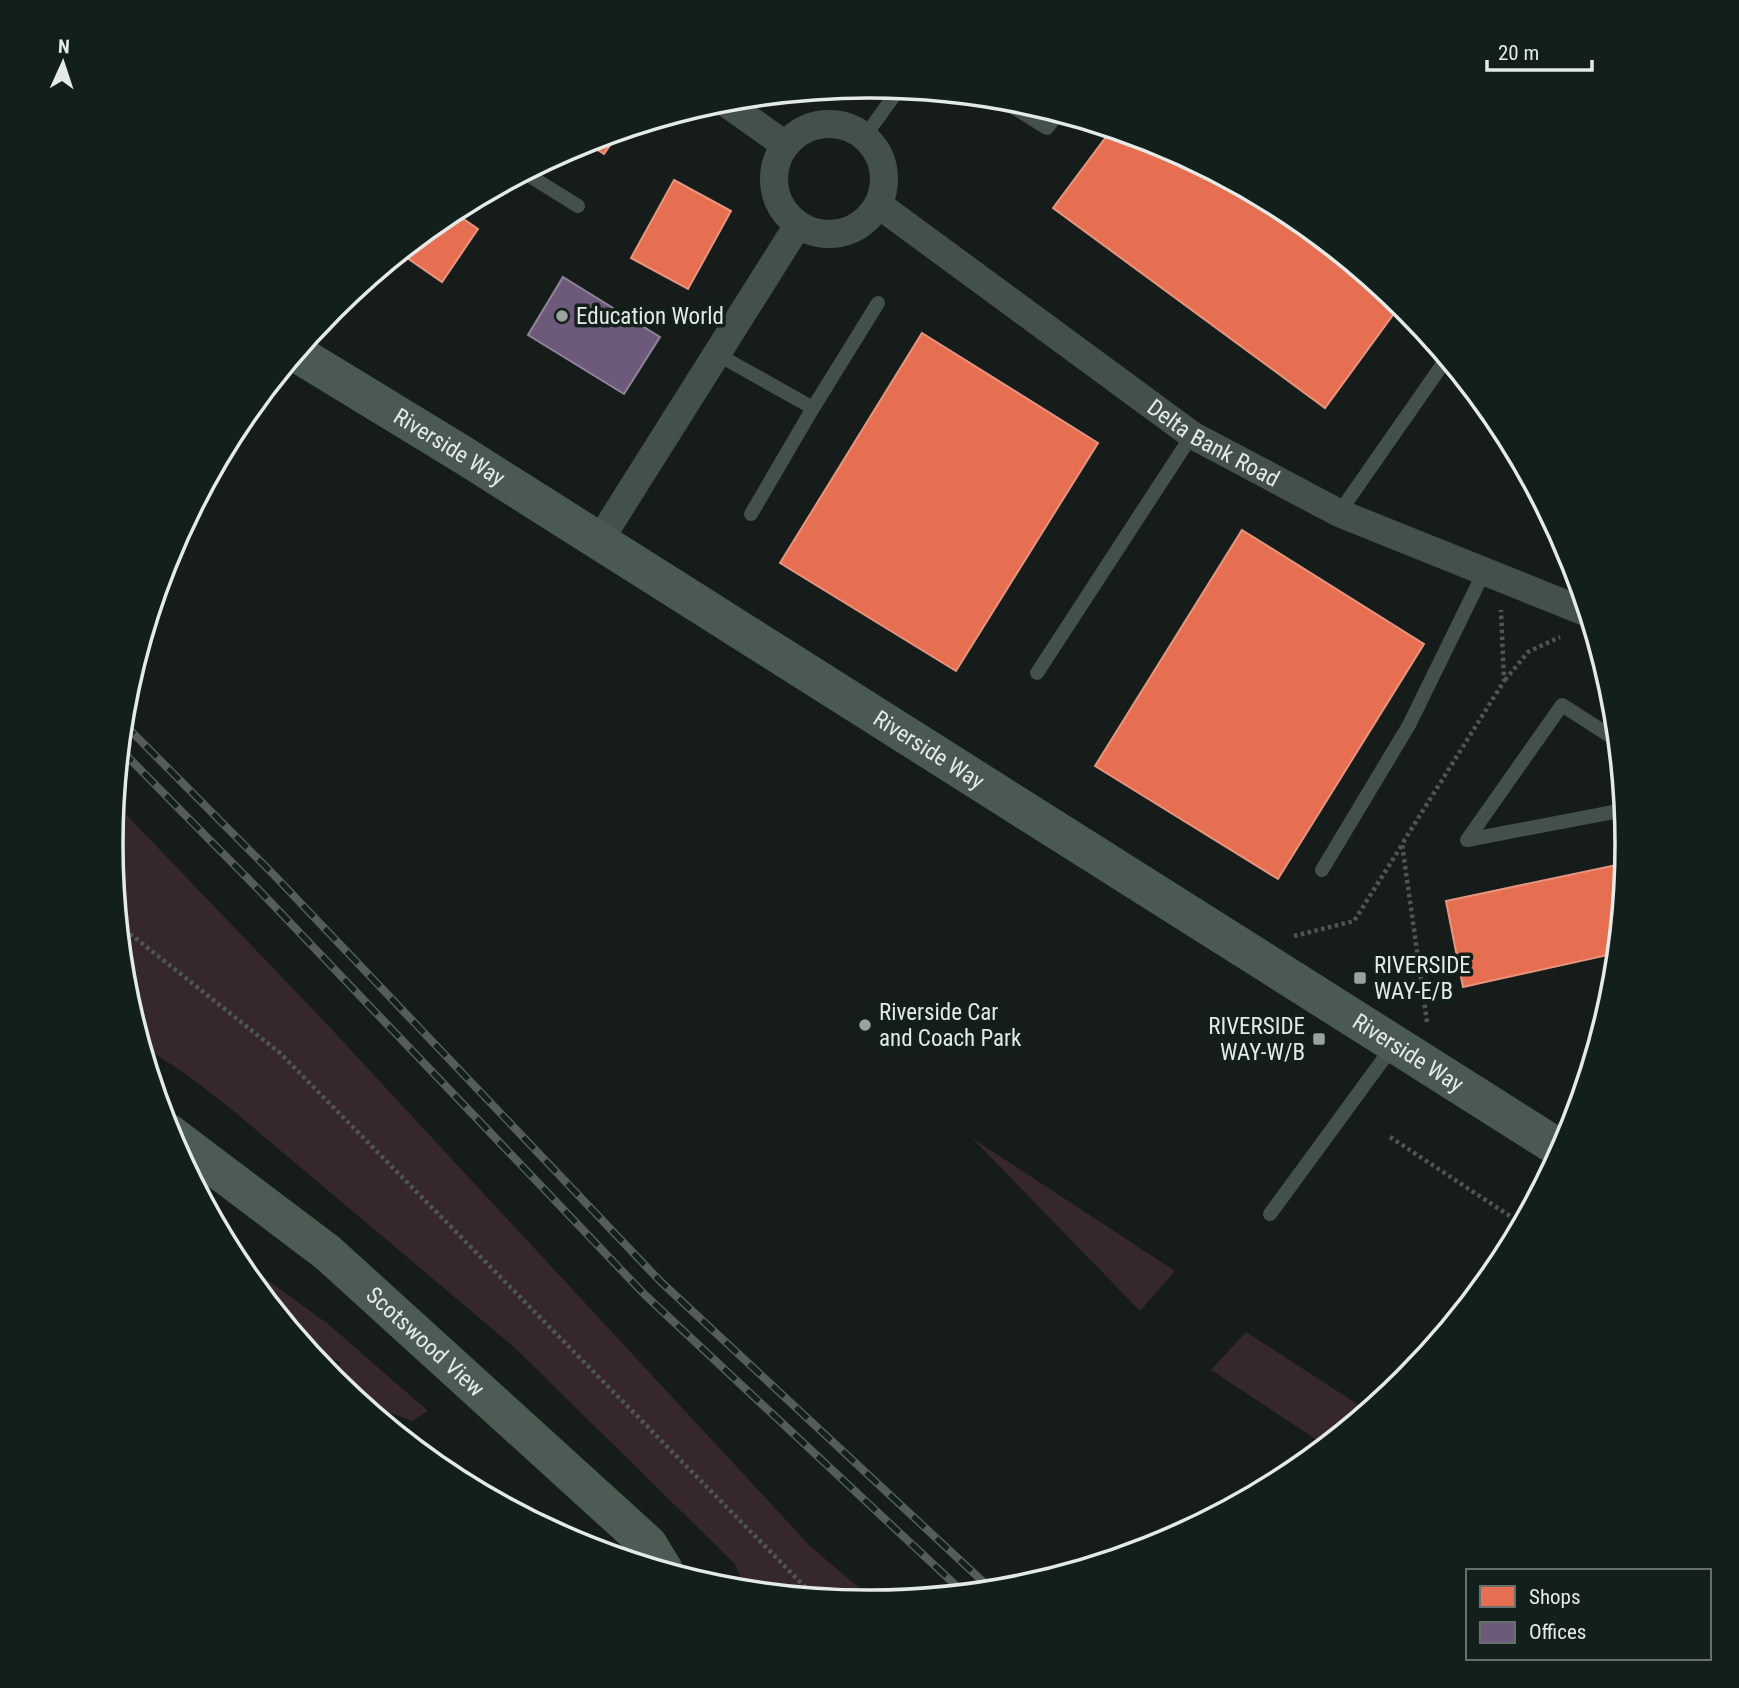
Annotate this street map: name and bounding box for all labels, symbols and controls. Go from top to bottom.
north arrow [28,28,98,98]
scale bar [1487,28,1592,72]
text: N [57,35,70,58]
text: 20 m [1498,41,1539,65]
place label: Education World [576,303,724,330]
marker: Education World [554,308,570,324]
street label: Delta Bank Road [1142,394,1284,493]
street label: Riverside Way [389,403,510,492]
street label: Riverside Way [868,705,989,795]
place label: RIVERSIDE WAY-E/B [1374,952,1471,1005]
marker: RIVERSIDE WAY-E/B [1352,970,1368,986]
place label: Riverside Car and Coach Park [879,999,1022,1052]
street label: Riverside Way [1348,1008,1469,1098]
place label: RIVERSIDE WAY-W/B [1208,1013,1305,1066]
marker: Riverside Car and Coach Park [857,1017,873,1033]
marker: RIVERSIDE WAY-W/B [1311,1031,1327,1047]
street label: Scotswood View [361,1282,490,1403]
legend [1466,1569,1711,1660]
text: Shops [1529,1585,1581,1609]
text: Offices [1529,1620,1586,1644]

